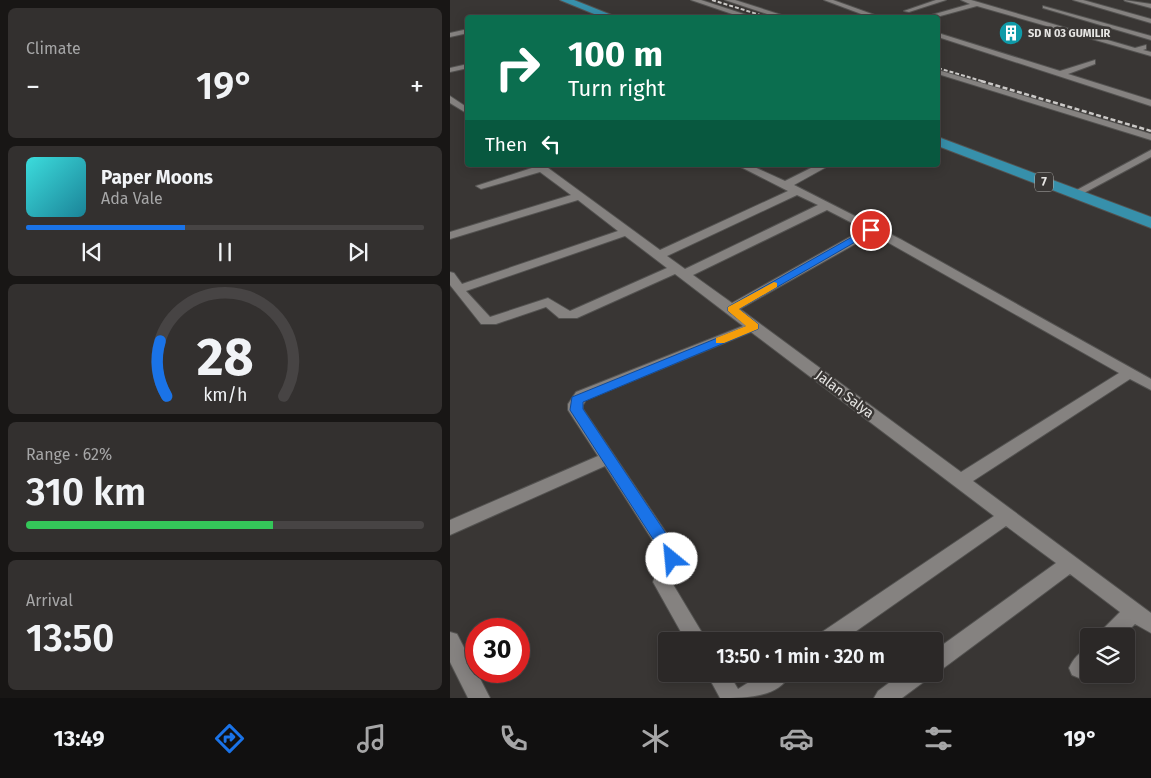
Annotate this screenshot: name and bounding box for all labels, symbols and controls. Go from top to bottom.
building icon: SD N 03 GUMILIR [998,20,1024,46]
place label: SD N 03 GUMILIR [1028,27,1111,40]
text: 100 m [568,33,663,75]
icon: right [485,35,550,100]
text: Climate [26,39,81,58]
text: 19° [196,63,254,109]
text: − [26,70,40,103]
text: + [410,70,424,103]
text: Turn right [568,75,665,102]
icon: left [537,130,565,158]
text: Then [485,133,527,156]
text: Paper Moons [101,166,213,189]
road number: 7 [1035,172,1053,192]
text: Ada Vale [101,189,163,208]
pin [850,209,892,251]
icon: arrive [857,216,885,244]
icon: previous [78,238,106,266]
icon: pause [211,238,239,266]
icon: next [344,238,372,266]
text: 28 [196,326,254,389]
street label: Jalan Salya [812,367,877,422]
text: km/h [203,384,247,406]
text: Range · 62% [26,445,112,464]
text: 310 km [26,469,146,515]
position arrow [645,532,697,584]
text: Arrival [26,591,73,610]
text: 13:50 [26,615,114,661]
speed limit sign: 30 [465,618,530,683]
map controls [1080,628,1135,683]
button: layers [1080,628,1135,683]
text: 13:50 · 1 min · 320 m [716,645,885,668]
icon: directions [212,721,247,756]
icon: music [354,721,389,756]
icon: phone [496,721,531,756]
icon: climate [638,721,673,756]
icon: car [779,721,814,756]
icon: filters [921,721,956,756]
text: 13:49 [53,725,105,752]
text: 19° [1063,725,1097,752]

